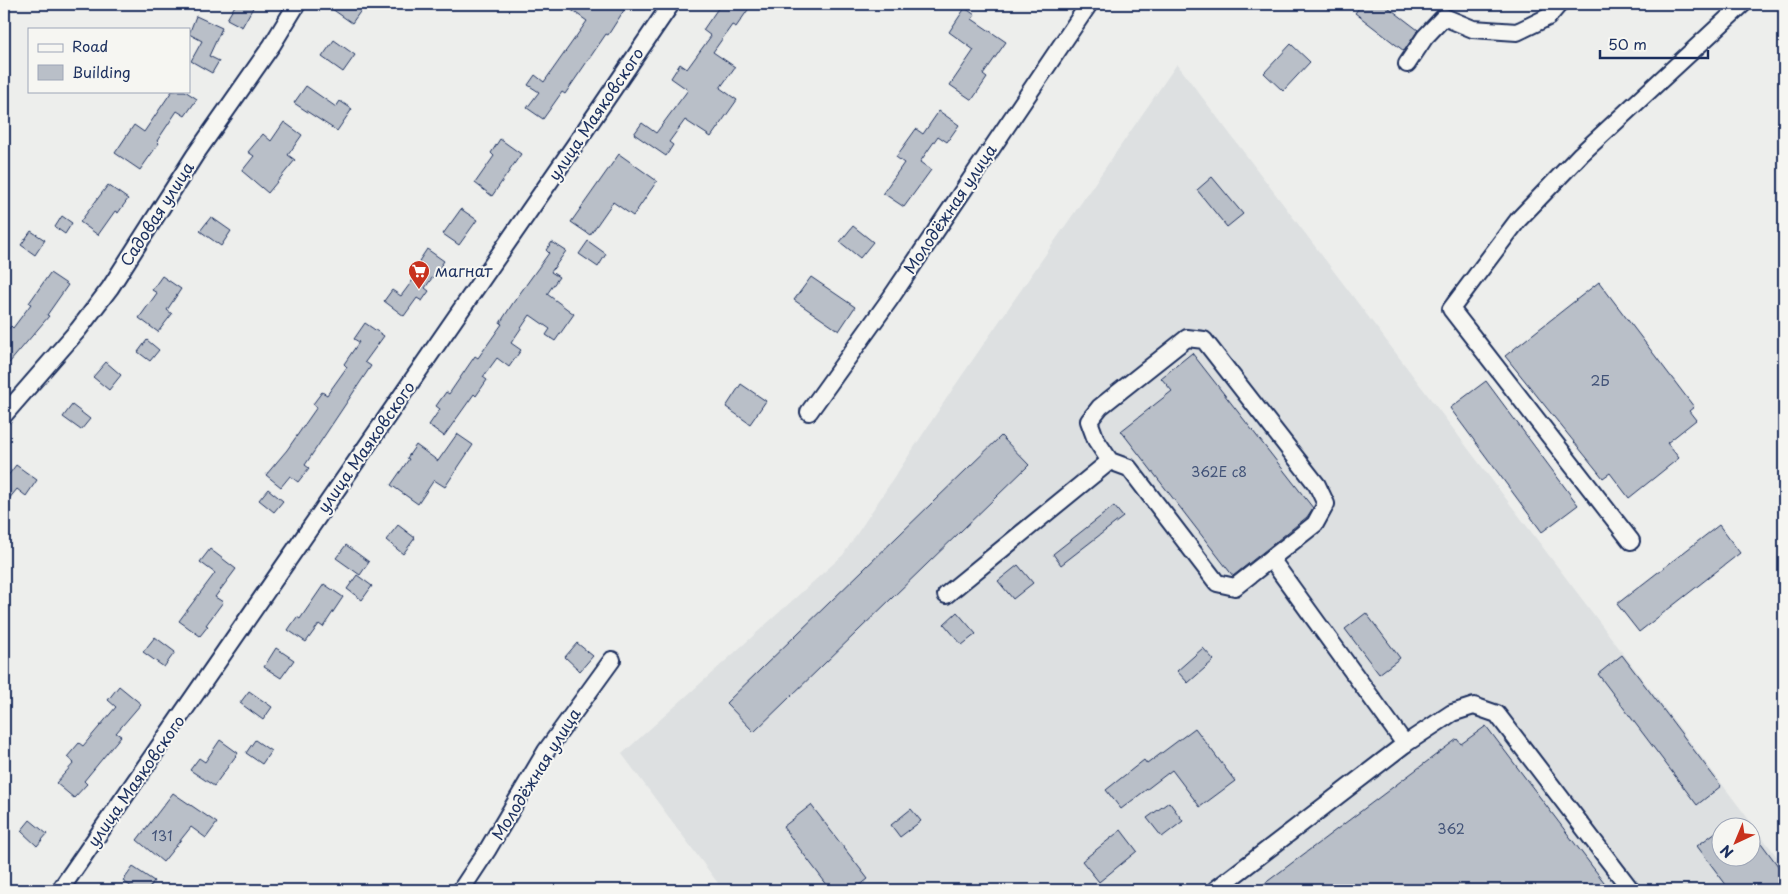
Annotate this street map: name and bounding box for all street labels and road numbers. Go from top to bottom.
street label: улица Маяковского [542,42,649,185]
street label: Молодёжная улица [897,139,1002,278]
street label: Садовая улица [113,156,199,270]
street label: улица Маяковского [311,376,420,517]
street label: Молодёжная улица [485,703,586,844]
street label: улица Маяковского [81,710,190,851]

